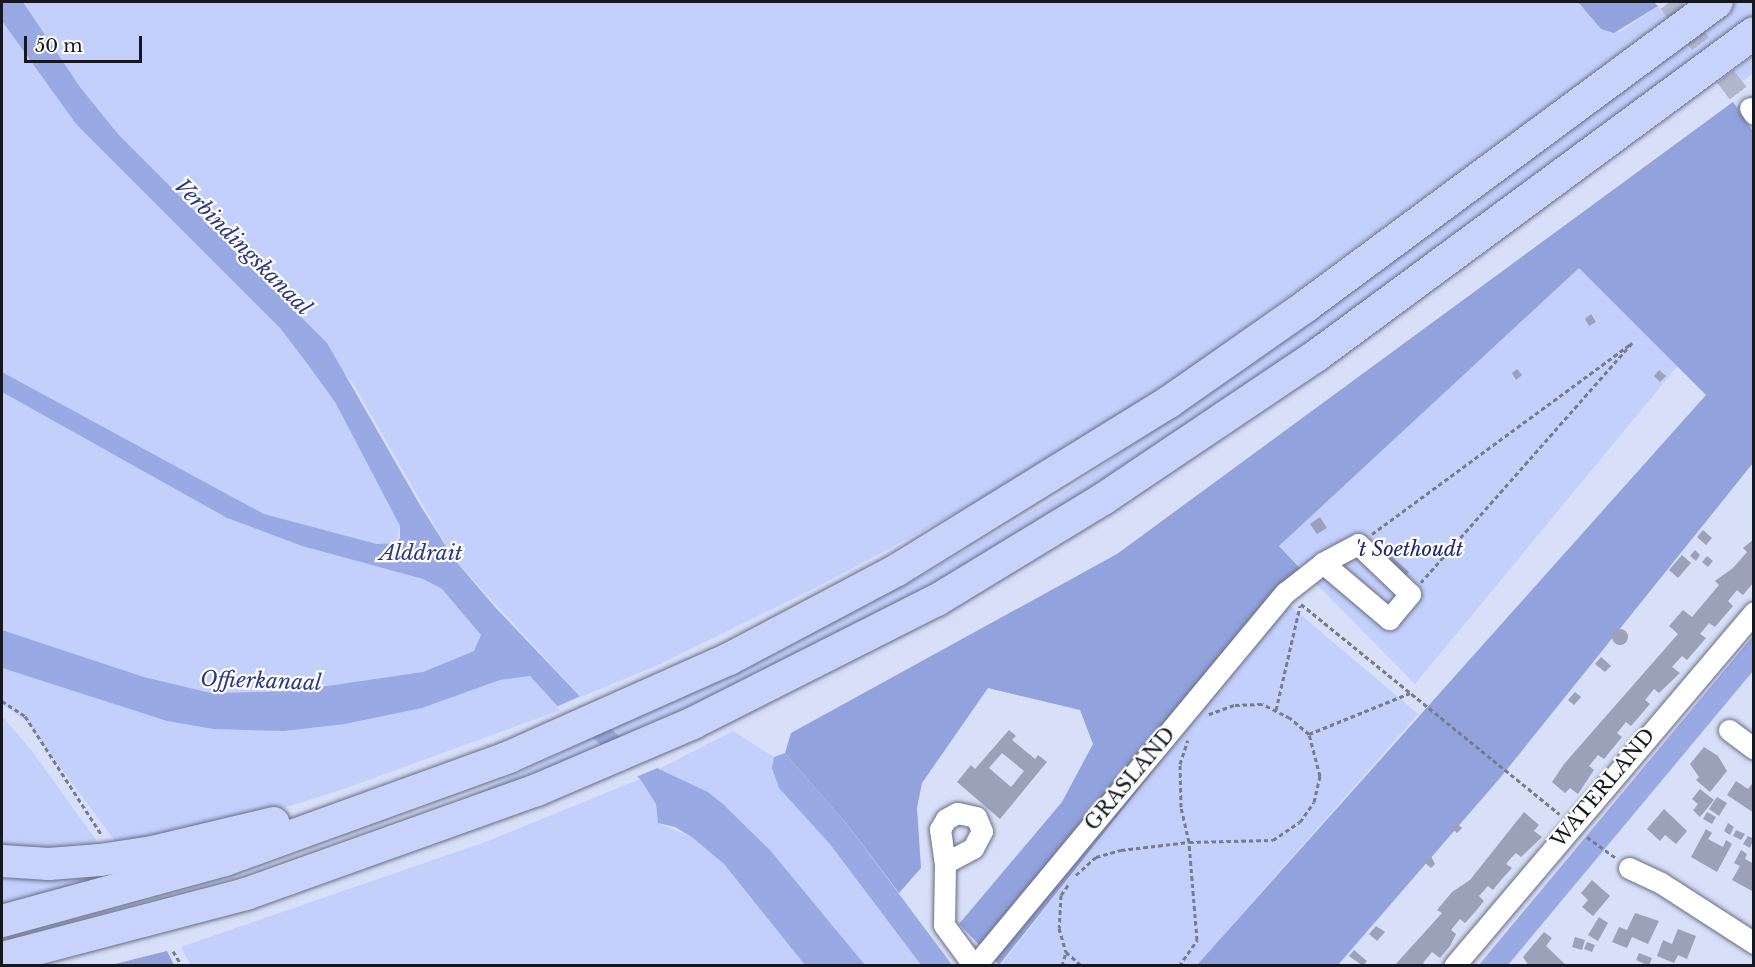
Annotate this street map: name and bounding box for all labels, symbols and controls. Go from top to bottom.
scale bar [27,24,146,62]
text: 50 m [35,35,83,57]
water label: Verbindingskanaal [170,174,316,320]
park label: 't Soethoudt [1355,537,1463,561]
water label: Alddrait [379,540,463,566]
water label: Offierkanaal [200,666,322,696]
street label: GRASLAND [1080,723,1180,835]
street label: WATERLAND [1546,724,1660,852]

